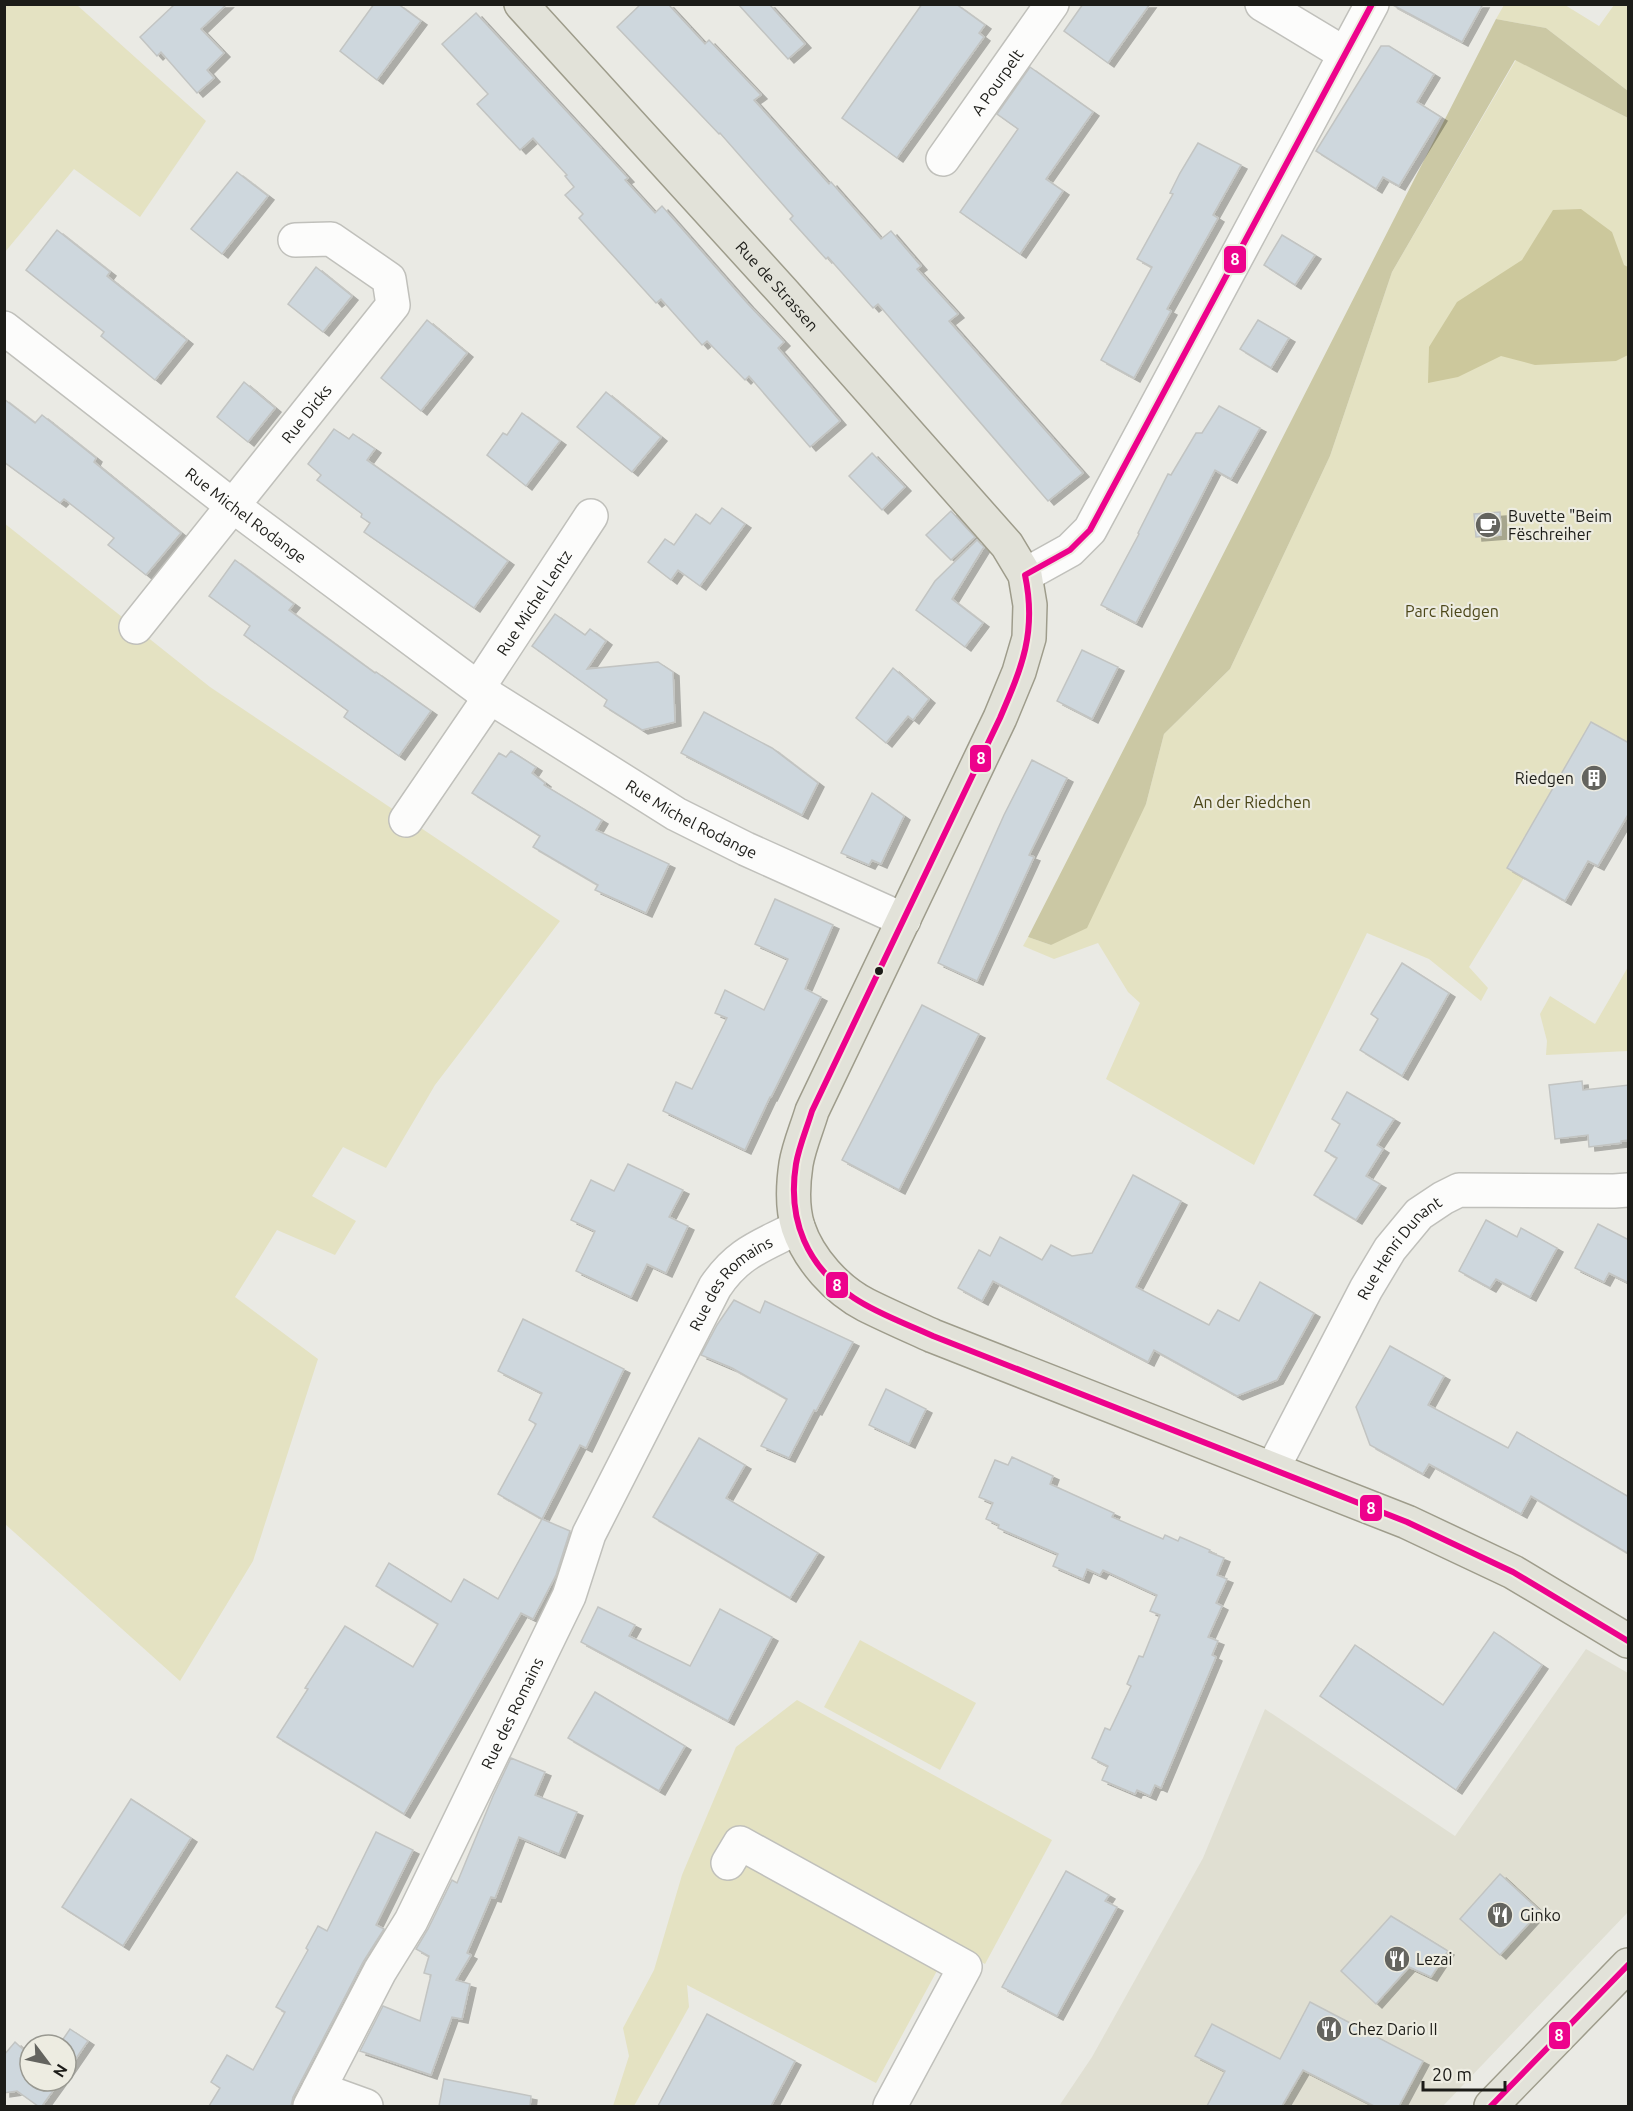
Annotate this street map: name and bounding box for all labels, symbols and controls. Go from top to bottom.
street label: A Pourpelt [968,45,1027,119]
street label: Rue de Strassen [732,237,822,334]
line badge: 8 [1223,245,1247,274]
text: 8 [1230,250,1240,268]
street label: Rue Dicks [278,381,335,446]
street label: Rue Michel Rodange [182,464,310,567]
place label: Buvette "Beim Fëschreiher [1508,507,1612,543]
cafe icon: Buvette "Beim Fëschreiher [1473,510,1503,540]
street label: Rue Michel Lentz [493,547,575,659]
park label: Parc Riedgen [1405,602,1499,620]
line badge: 8 [969,744,992,773]
text: 8 [976,749,986,767]
building icon: Riedgen [1579,763,1609,793]
place label: Riedgen [1515,769,1574,787]
street label: Rue Michel Rodange [623,776,760,862]
park label: An der Riedchen [1193,793,1311,811]
unlabelled marker [873,965,885,977]
street label: Rue Henri Dunant [1353,1192,1445,1303]
street label: Rue des Romains [685,1232,775,1333]
line badge: 8 [825,1271,849,1299]
text: 8 [832,1276,842,1294]
line badge: 8 [1359,1494,1383,1522]
text: 8 [1366,1499,1376,1517]
street label: Rue des Romains [477,1654,547,1772]
restaurant icon: Ginko [1485,1900,1515,1930]
place label: Ginko [1520,1906,1561,1924]
restaurant icon: Lezai [1382,1944,1412,1974]
place label: Lezai [1416,1950,1452,1968]
restaurant icon: Chez Dario II [1314,2014,1344,2044]
place label: Chez Dario II [1348,2020,1438,2038]
line badge: 8 [1548,2021,1571,2050]
text: 8 [1554,2026,1564,2044]
north arrow [18,2033,78,2093]
scale bar [1423,2054,1506,2092]
text: N [50,2061,72,2081]
text: 20 m [1432,2064,1472,2084]

